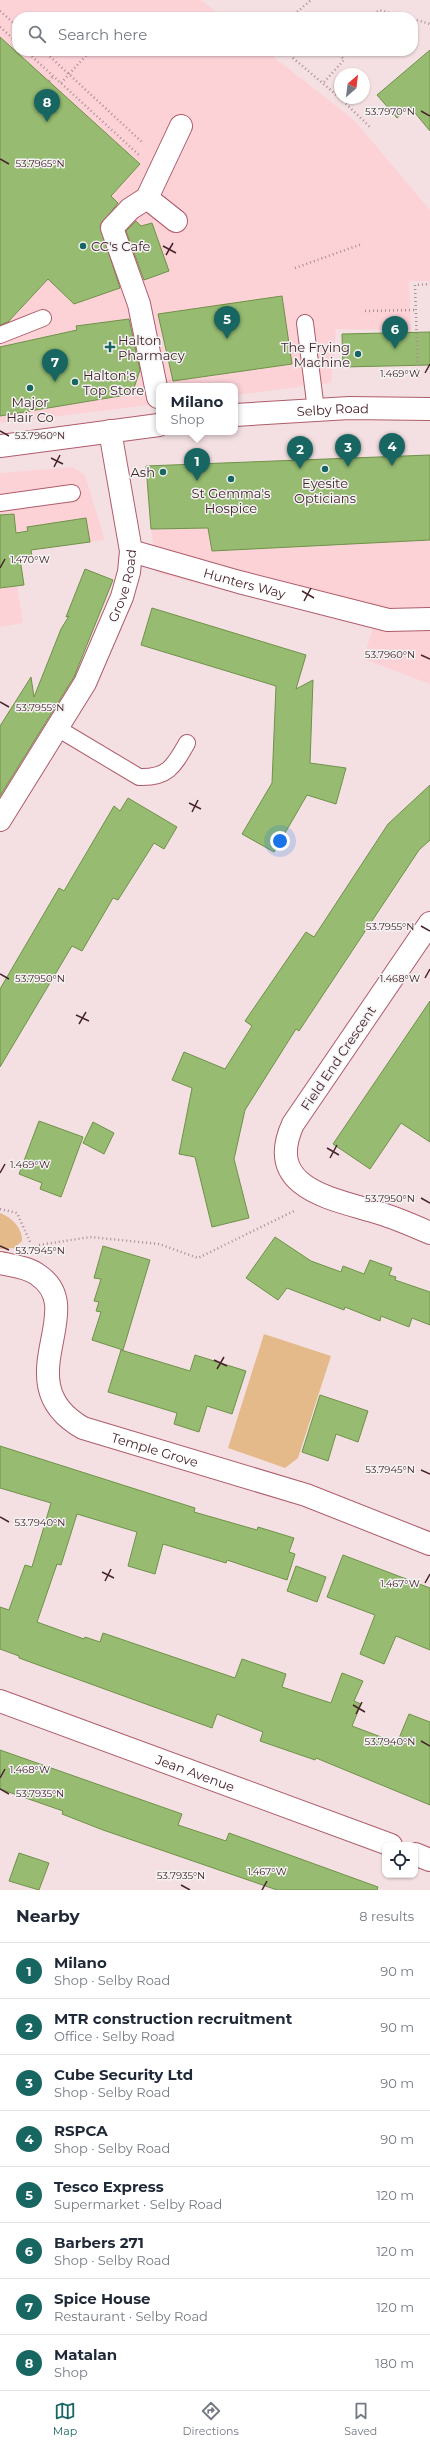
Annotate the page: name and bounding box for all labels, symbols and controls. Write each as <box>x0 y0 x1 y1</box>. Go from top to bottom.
search box <box>12 12 418 56</box>
icon: search <box>26 23 48 45</box>
text: Search here <box>58 25 147 44</box>
north arrow <box>334 68 370 104</box>
pin: 8 <box>34 89 60 122</box>
text: 53.7970°N <box>365 105 415 118</box>
text: 53.7965°N <box>15 157 65 170</box>
place label: CC's Cafe <box>91 238 150 254</box>
marker: CC's Cafe <box>78 241 88 251</box>
pin: 5 <box>214 306 240 339</box>
pin: 6 <box>382 316 408 349</box>
place label: Halton Pharmacy <box>118 332 186 363</box>
place label: The Frying Machine <box>281 339 350 370</box>
marker: Halton Pharmacy <box>105 342 115 352</box>
pin: 7 <box>42 349 68 382</box>
marker: The Frying Machine <box>353 349 363 359</box>
place label: Halton's Top Store <box>83 367 144 398</box>
text: 1.469°W <box>380 367 420 380</box>
marker: Halton's Top Store <box>70 377 80 387</box>
marker: Major Hair Co <box>25 383 35 393</box>
popup <box>156 383 238 435</box>
text: Milano <box>171 392 223 411</box>
place label: Major Hair Co <box>6 394 54 425</box>
street label: Selby Road <box>296 400 369 419</box>
text: Shop <box>171 411 204 427</box>
text: 53.7960°N <box>15 429 65 442</box>
pin: 4 <box>379 433 405 466</box>
pin: 3 <box>335 434 361 467</box>
pin: 2 <box>287 436 313 469</box>
pin: 1 <box>184 448 210 481</box>
place label: Ash <box>131 464 155 480</box>
marker: Eyesite Opticians <box>320 464 330 474</box>
marker: Ash <box>158 467 168 477</box>
marker: St Gemma's Hospice <box>226 474 236 484</box>
place label: Eyesite Opticians <box>294 475 356 506</box>
place label: St Gemma's Hospice <box>192 485 270 516</box>
street label: Grove Road <box>104 549 139 624</box>
text: 1.470°W <box>10 553 50 566</box>
street label: Hunters Way <box>202 564 288 602</box>
text: 53.7960°N <box>365 648 415 661</box>
text: 53.7955°N <box>16 701 64 714</box>
your location <box>270 831 290 851</box>
text: 53.7955°N <box>366 920 414 933</box>
text: 53.7950°N <box>15 972 65 985</box>
text: 1.468°W <box>380 972 420 985</box>
street label: Field End Crescent <box>297 1003 379 1113</box>
text: 1.469°W <box>10 1158 50 1171</box>
text: 53.7950°N <box>365 1192 415 1205</box>
text: 53.7945°N <box>15 1244 65 1257</box>
street label: Temple Grove <box>110 1429 200 1470</box>
text: 53.7945°N <box>365 1463 415 1476</box>
text: 53.7940°N <box>15 1516 65 1529</box>
text: 1.467°W <box>380 1577 420 1590</box>
text: 53.7940°N <box>365 1735 415 1748</box>
street label: Jean Avenue <box>152 1751 237 1795</box>
text: 1.468°W <box>10 1763 50 1776</box>
text: 53.7935°N <box>16 1787 64 1800</box>
map controls <box>382 1842 418 1878</box>
button: locate <box>382 1842 418 1878</box>
text: 1.467°W <box>247 1865 287 1878</box>
text: 53.7935°N <box>157 1869 205 1882</box>
text: Nearby <box>16 1906 80 1926</box>
text: 8 results <box>359 1908 414 1924</box>
text: Milano <box>54 1953 107 1972</box>
text: 1 <box>26 1963 32 1979</box>
text: 90 m <box>380 1963 414 1979</box>
text: Shop · Selby Road <box>54 1972 170 1988</box>
text: MTR construction recruitment <box>54 2009 292 2028</box>
text: 2 <box>25 2019 33 2035</box>
text: 90 m <box>380 2019 414 2035</box>
text: Office · Selby Road <box>54 2028 175 2044</box>
text: Cube Security Ltd <box>54 2065 193 2084</box>
text: 3 <box>25 2075 33 2091</box>
text: 90 m <box>380 2075 414 2091</box>
text: Shop · Selby Road <box>54 2084 170 2100</box>
text: RSPCA <box>54 2121 108 2140</box>
text: 4 <box>25 2131 33 2147</box>
text: 90 m <box>380 2131 414 2147</box>
text: Shop · Selby Road <box>54 2140 170 2156</box>
text: Tesco Express <box>54 2177 164 2196</box>
text: 5 <box>25 2187 33 2203</box>
text: 120 m <box>376 2187 414 2203</box>
text: Supermarket · Selby Road <box>54 2196 222 2212</box>
text: Barbers 271 <box>54 2233 144 2252</box>
text: 6 <box>25 2243 33 2259</box>
text: 120 m <box>376 2243 414 2259</box>
text: Shop · Selby Road <box>54 2252 170 2268</box>
text: Spice House <box>54 2289 151 2308</box>
text: 7 <box>25 2299 33 2315</box>
text: 120 m <box>376 2299 414 2315</box>
text: Restaurant · Selby Road <box>54 2308 208 2324</box>
text: Matalan <box>54 2345 117 2364</box>
text: 8 <box>25 2355 33 2371</box>
text: 180 m <box>375 2355 414 2371</box>
text: Shop <box>54 2364 88 2380</box>
tab: Map <box>53 2400 77 2438</box>
tab: Directions <box>183 2400 239 2438</box>
tab: Saved <box>344 2400 377 2438</box>

